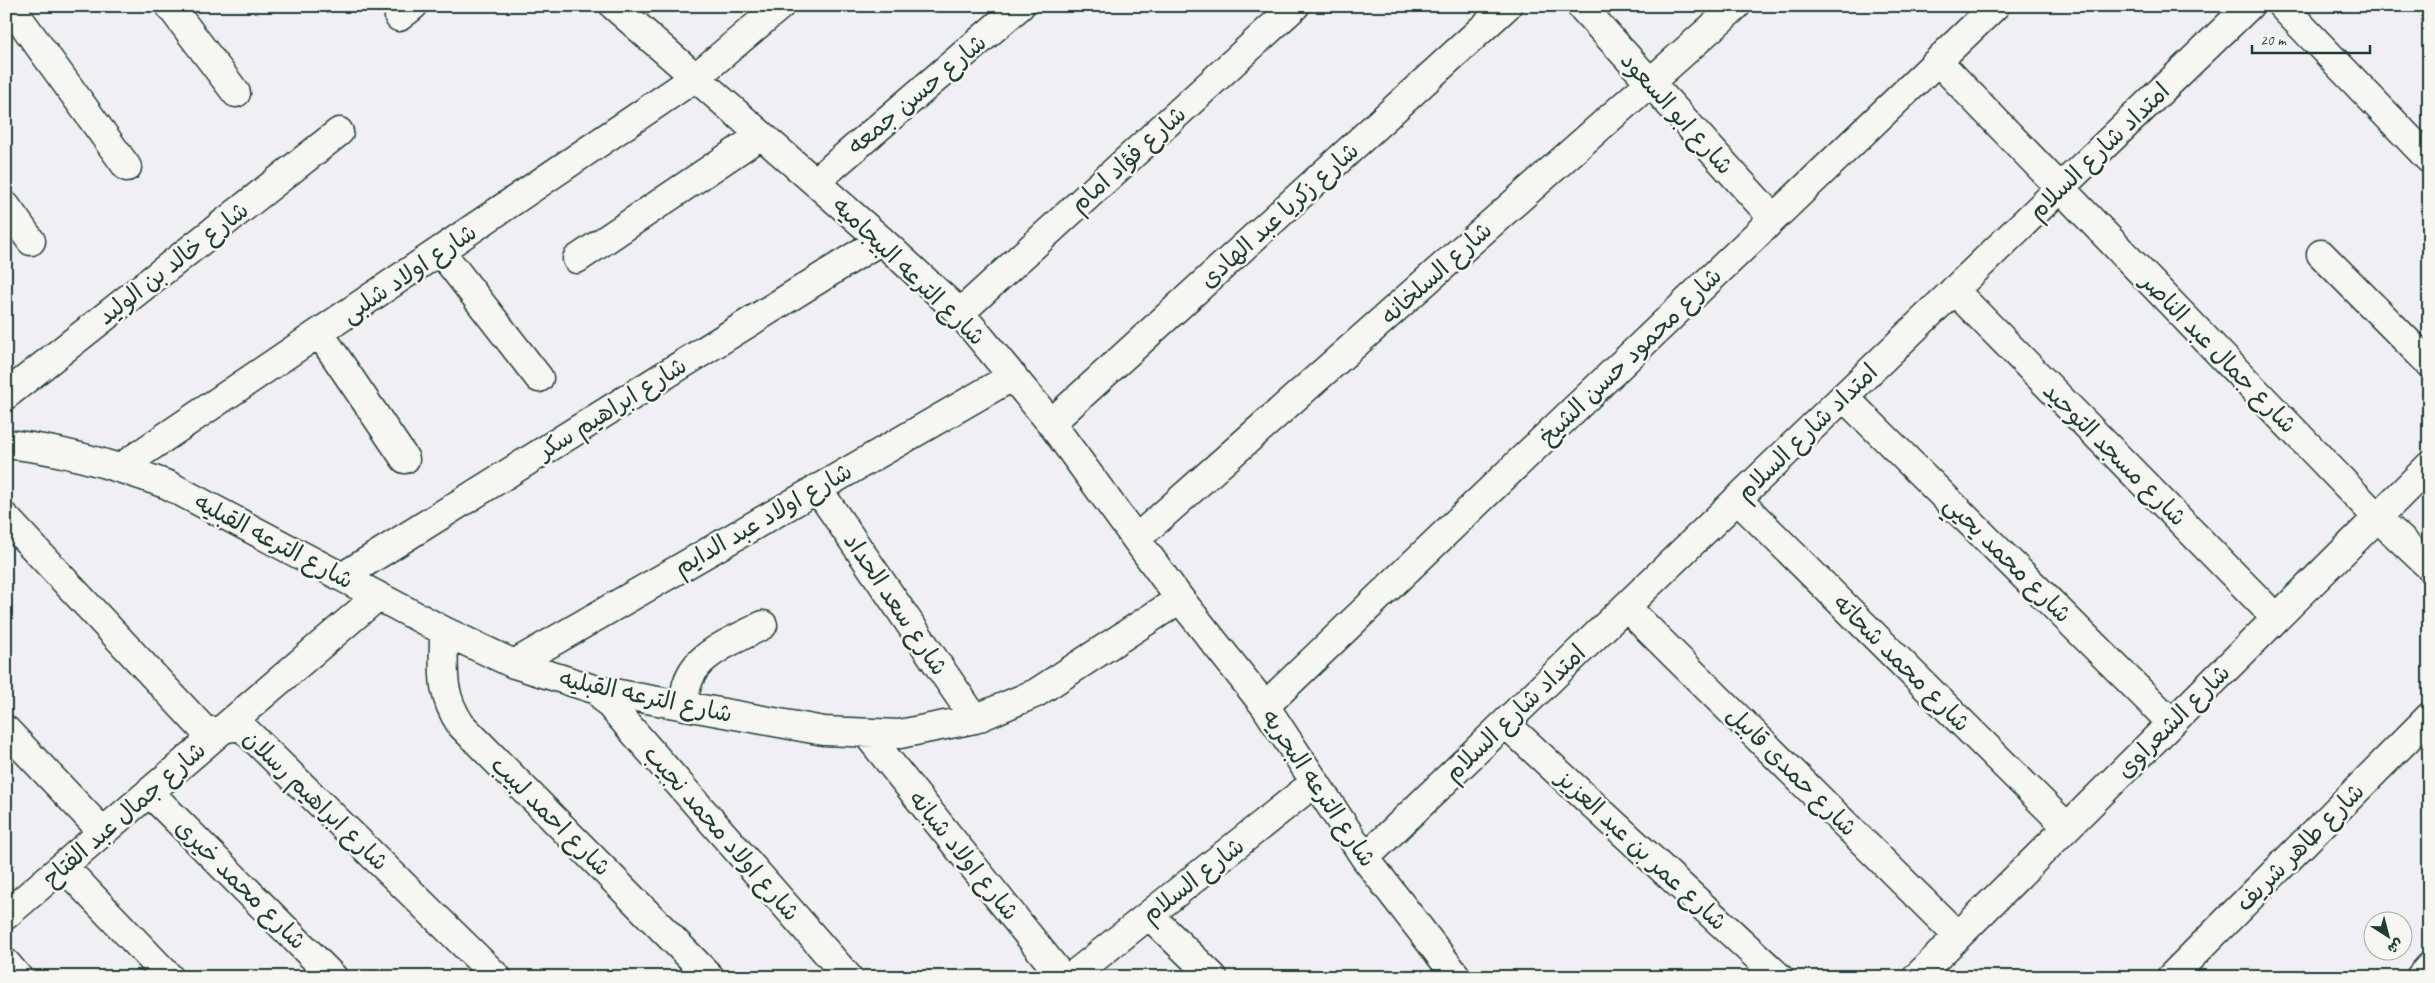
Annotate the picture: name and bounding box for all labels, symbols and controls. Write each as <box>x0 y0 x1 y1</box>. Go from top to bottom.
scale bar <box>2252 22 2370 54</box>
street label: شارع حسن جمعه <box>841 27 994 162</box>
text: 20 m <box>2260 31 2287 50</box>
street label: شارع ابو السعود <box>1612 45 1740 182</box>
street label: امتداد شارع السلام <box>2022 76 2178 228</box>
street label: شارع فؤاد امام <box>1064 99 1194 221</box>
street label: شارع زكريا عبد الهادى <box>1193 135 1366 296</box>
street label: شارع الترعه البيجاميه <box>825 190 992 353</box>
street label: شارع خالد بن الوليد <box>91 195 256 333</box>
street label: شارع السلخانه <box>1374 215 1500 333</box>
street label: شارع اولاد شلبى <box>336 217 483 331</box>
street label: شارع محمود حسن الشيخ <box>1532 261 1729 453</box>
street label: شارع جمال عبد الناصر <box>2132 265 2303 441</box>
street label: شارع ابراهيم سكر <box>530 350 694 469</box>
street label: امتداد شارع السلام <box>1730 357 1886 509</box>
street label: شارع مسجد التوحيد <box>2035 376 2193 534</box>
street label: شارع اولاد عبد الدايم <box>669 456 859 585</box>
street label: شارع الترعه القبليه <box>188 486 359 597</box>
street label: شارع محمد يحيي <box>1934 489 2078 633</box>
street label: شارع سعد الحداد <box>836 527 955 682</box>
street label: شارع محمد شحاته <box>1826 588 1977 739</box>
street label: امتداد شارع السلام <box>1438 638 1594 790</box>
street label: شارع الشعراوى <box>2110 658 2238 786</box>
street label: شارع الترعه القبليه <box>556 663 735 731</box>
street label: شارع حمدى قابيل <box>1719 699 1864 844</box>
street label: شارع الترعه البحريه <box>1253 703 1383 874</box>
street label: شارع ابراهيم رسلان <box>235 723 395 879</box>
street label: شارع جمال عبد الفتاح <box>36 735 213 895</box>
street label: شارع اولاد محمد نجيب <box>636 739 806 928</box>
street label: شارع احمد لبيب <box>483 750 617 884</box>
street label: شارع عمر بن عبد العزيز <box>1548 762 1733 938</box>
street label: شارع طاهر شريف <box>2229 776 2372 919</box>
street label: شارع اولاد شبانه <box>901 784 1026 928</box>
street label: شارع محمد خيرى <box>168 812 313 957</box>
street label: شارع السلام <box>1136 831 1252 932</box>
north arrow <box>2362 910 2412 960</box>
text: ش <box>2384 935 2407 958</box>

